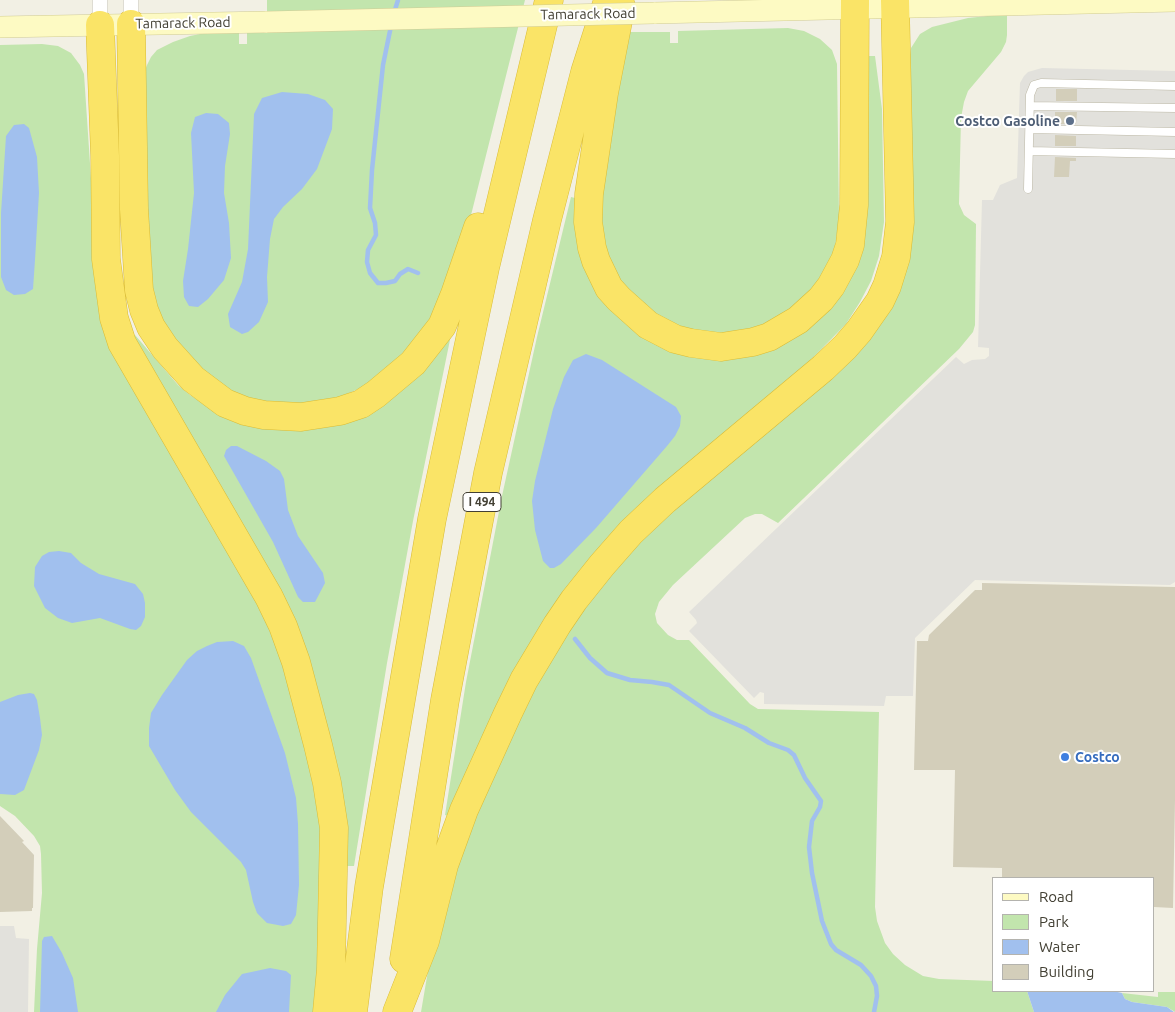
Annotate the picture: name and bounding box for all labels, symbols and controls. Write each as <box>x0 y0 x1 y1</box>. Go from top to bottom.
street label: Tamarack Road <box>540 5 636 23</box>
street label: Tamarack Road <box>135 14 231 32</box>
place label: Costco Gasoline <box>955 113 1060 129</box>
marker: Costco Gasoline <box>1064 115 1076 127</box>
road number: I 494 <box>463 492 501 512</box>
place label: Costco <box>1075 749 1120 765</box>
marker: Costco <box>1059 751 1071 763</box>
legend <box>992 877 1155 992</box>
text: Road <box>1039 888 1074 905</box>
text: Park <box>1039 913 1069 930</box>
text: Water <box>1039 938 1080 955</box>
text: Building <box>1039 963 1094 980</box>

